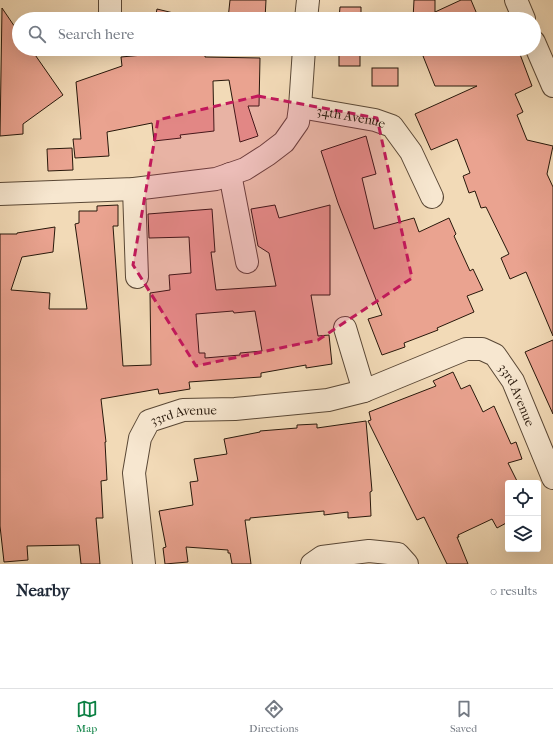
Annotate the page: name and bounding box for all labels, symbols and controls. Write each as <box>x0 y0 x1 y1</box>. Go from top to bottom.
search box <box>12 12 541 56</box>
icon: search <box>26 23 48 45</box>
text: Search here <box>58 25 134 43</box>
street label: 34th Avenue <box>315 103 388 131</box>
street label: 33rd Avenue <box>495 361 538 429</box>
street label: 33rd Avenue <box>148 402 218 428</box>
map controls <box>505 480 541 552</box>
button: locate <box>505 480 541 516</box>
button: layers <box>505 516 541 552</box>
text: Nearby <box>16 580 70 600</box>
text: 0 results <box>490 583 537 598</box>
tab: Map <box>76 698 98 735</box>
tab: Directions <box>249 698 299 735</box>
tab: Saved <box>450 698 477 735</box>

